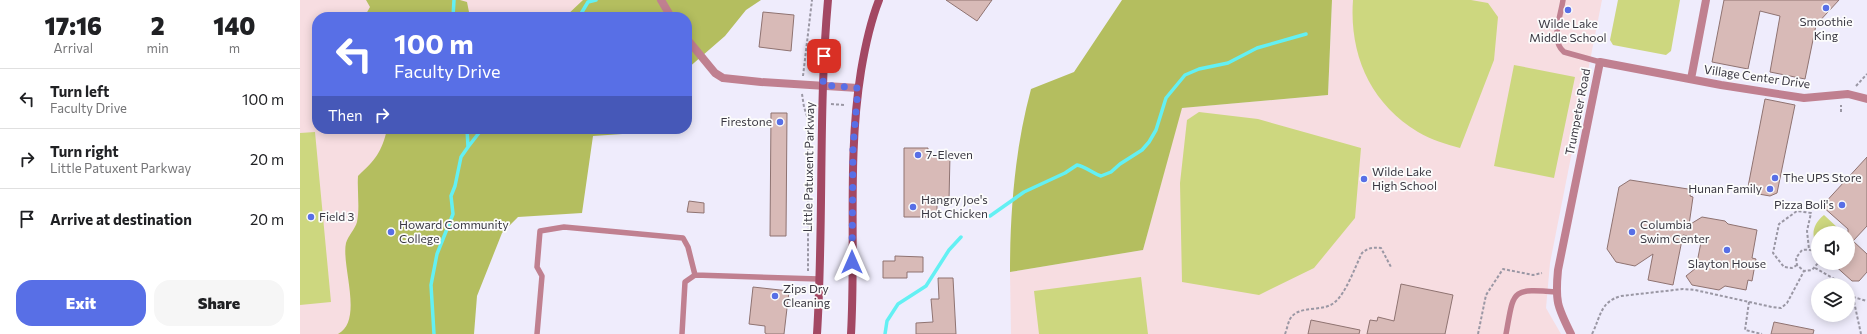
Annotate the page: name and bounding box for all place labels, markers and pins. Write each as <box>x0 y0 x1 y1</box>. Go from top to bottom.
marker: Smoothie King <box>1821 3 1831 13</box>
marker: Wilde Lake Middle School <box>1563 5 1573 15</box>
place label: Smoothie King <box>1800 14 1852 42</box>
place label: Wilde Lake Middle School <box>1529 16 1607 44</box>
pin <box>807 39 841 73</box>
place label: Firestone <box>720 114 772 128</box>
marker: Firestone <box>775 117 785 127</box>
place label: 7-Eleven <box>926 147 973 161</box>
marker: 7-Eleven <box>913 150 923 160</box>
place label: Wilde Lake High School <box>1372 164 1437 192</box>
place label: The UPS Store <box>1783 170 1862 184</box>
marker: The UPS Store <box>1770 173 1780 183</box>
marker: Wilde Lake High School <box>1359 174 1369 184</box>
place label: Hunan Family <box>1688 181 1762 195</box>
marker: Hunan Family <box>1765 184 1775 194</box>
place label: Hangry Joe's Hot Chicken <box>921 192 988 220</box>
place label: Pizza Boli's <box>1774 197 1834 211</box>
marker: Pizza Boli's <box>1837 200 1847 210</box>
marker: Hangry Joe's Hot Chicken <box>908 202 918 212</box>
place label: Field 3 <box>319 209 355 223</box>
marker: Field 3 <box>306 212 316 222</box>
place label: Howard Community College <box>399 217 509 245</box>
place label: Columbia Swim Center <box>1640 217 1710 245</box>
marker: Howard Community College <box>386 227 396 237</box>
marker: Columbia Swim Center <box>1627 227 1637 237</box>
marker: Slayton House <box>1722 245 1732 255</box>
place label: Slayton House <box>1688 256 1766 270</box>
place label: Zips Dry Cleaning <box>783 281 831 309</box>
marker: Zips Dry Cleaning <box>770 291 780 301</box>

